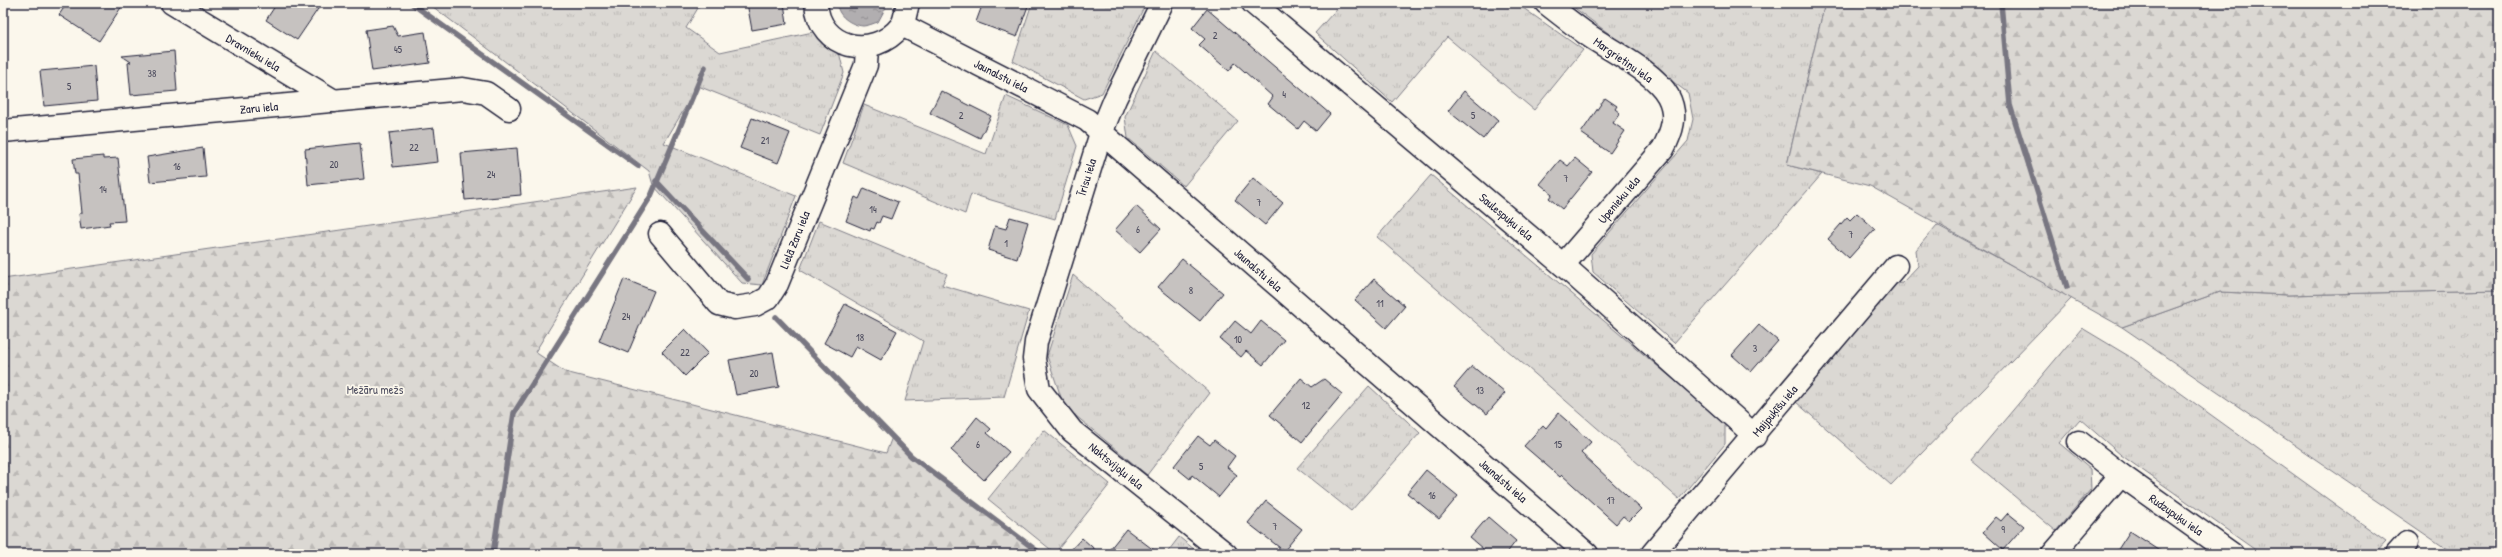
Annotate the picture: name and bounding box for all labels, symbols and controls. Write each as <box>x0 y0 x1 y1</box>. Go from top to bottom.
house number: 2 <box>1213 29 1218 42</box>
street label: Dravnieku iela <box>223 30 284 76</box>
street label: Margrietiņu iela <box>1590 33 1657 87</box>
house number: 45 <box>394 43 403 56</box>
street label: Jaunalstu iela <box>971 55 1032 97</box>
house number: 38 <box>148 67 156 80</box>
house number: 5 <box>67 80 72 93</box>
house number: 4 <box>1282 88 1286 101</box>
street label: Zaru iela <box>239 97 279 118</box>
house number: 2 <box>959 109 964 122</box>
house number: 5 <box>1471 109 1476 122</box>
house number: 21 <box>761 134 770 147</box>
house number: 22 <box>409 141 419 154</box>
street label: Īrisu iela <box>1073 156 1100 198</box>
house number: 20 <box>329 158 339 171</box>
house number: 16 <box>173 160 181 173</box>
house number: 24 <box>487 168 495 181</box>
house number: 7 <box>1564 172 1569 185</box>
street label: Upenieku iela <box>1594 172 1644 227</box>
house number: 14 <box>99 183 107 196</box>
street label: Saulespuķu iela <box>1476 189 1537 244</box>
house number: 7 <box>1257 196 1262 209</box>
house number: 14 <box>869 203 877 216</box>
street label: Lielā Zaru iela <box>775 208 814 271</box>
house number: 6 <box>1136 223 1140 236</box>
house number: 7 <box>1849 228 1854 241</box>
house number: 1 <box>1004 237 1008 250</box>
street label: Jaunalstu iela <box>1231 244 1286 296</box>
house number: 8 <box>1189 284 1193 297</box>
house number: 11 <box>1376 297 1384 310</box>
house number: 24 <box>622 310 630 323</box>
house number: 18 <box>856 331 864 344</box>
house number: 10 <box>1234 333 1243 346</box>
house number: 3 <box>1753 342 1758 355</box>
house number: 22 <box>680 346 690 359</box>
house number: 20 <box>749 367 759 380</box>
park label: Mežāru mežs <box>347 381 404 398</box>
street label: Maijpuķīšu iela <box>1748 381 1801 440</box>
house number: 13 <box>1476 384 1485 397</box>
house number: 12 <box>1302 399 1310 412</box>
house number: 6 <box>976 438 980 451</box>
street label: Naktsvijoļu iela <box>1085 438 1148 493</box>
house number: 15 <box>1554 438 1563 451</box>
street label: Jaunalstu iela <box>1476 455 1531 507</box>
house number: 5 <box>1199 460 1204 473</box>
house number: 16 <box>1428 489 1436 502</box>
street label: Rudzupuķu iela <box>2146 490 2207 540</box>
house number: 17 <box>1607 494 1615 507</box>
house number: 7 <box>1273 520 1278 533</box>
house number: 9 <box>2001 523 2005 536</box>

